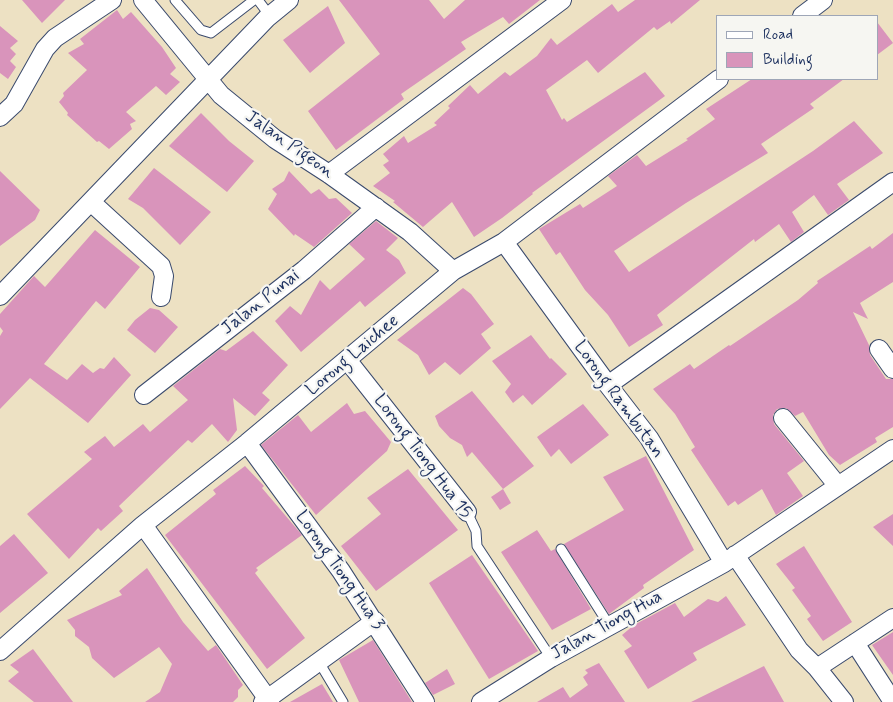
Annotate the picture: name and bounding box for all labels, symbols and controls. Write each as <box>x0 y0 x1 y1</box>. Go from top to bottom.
legend <box>716 15 878 80</box>
text: Road <box>763 25 793 45</box>
text: Building <box>763 50 813 70</box>
street label: Jalan Pigeon <box>240 106 338 184</box>
street label: Jalan Punai <box>217 266 305 340</box>
street label: Lorong Laichee <box>302 311 404 401</box>
street label: Lorong Rambutan <box>568 337 668 463</box>
street label: Lorong Tiong Hua 15 <box>368 391 476 523</box>
street label: Lorong Tiong Hua 3 <box>290 507 388 635</box>
street label: Jalan Tiong Hua <box>548 587 666 665</box>

